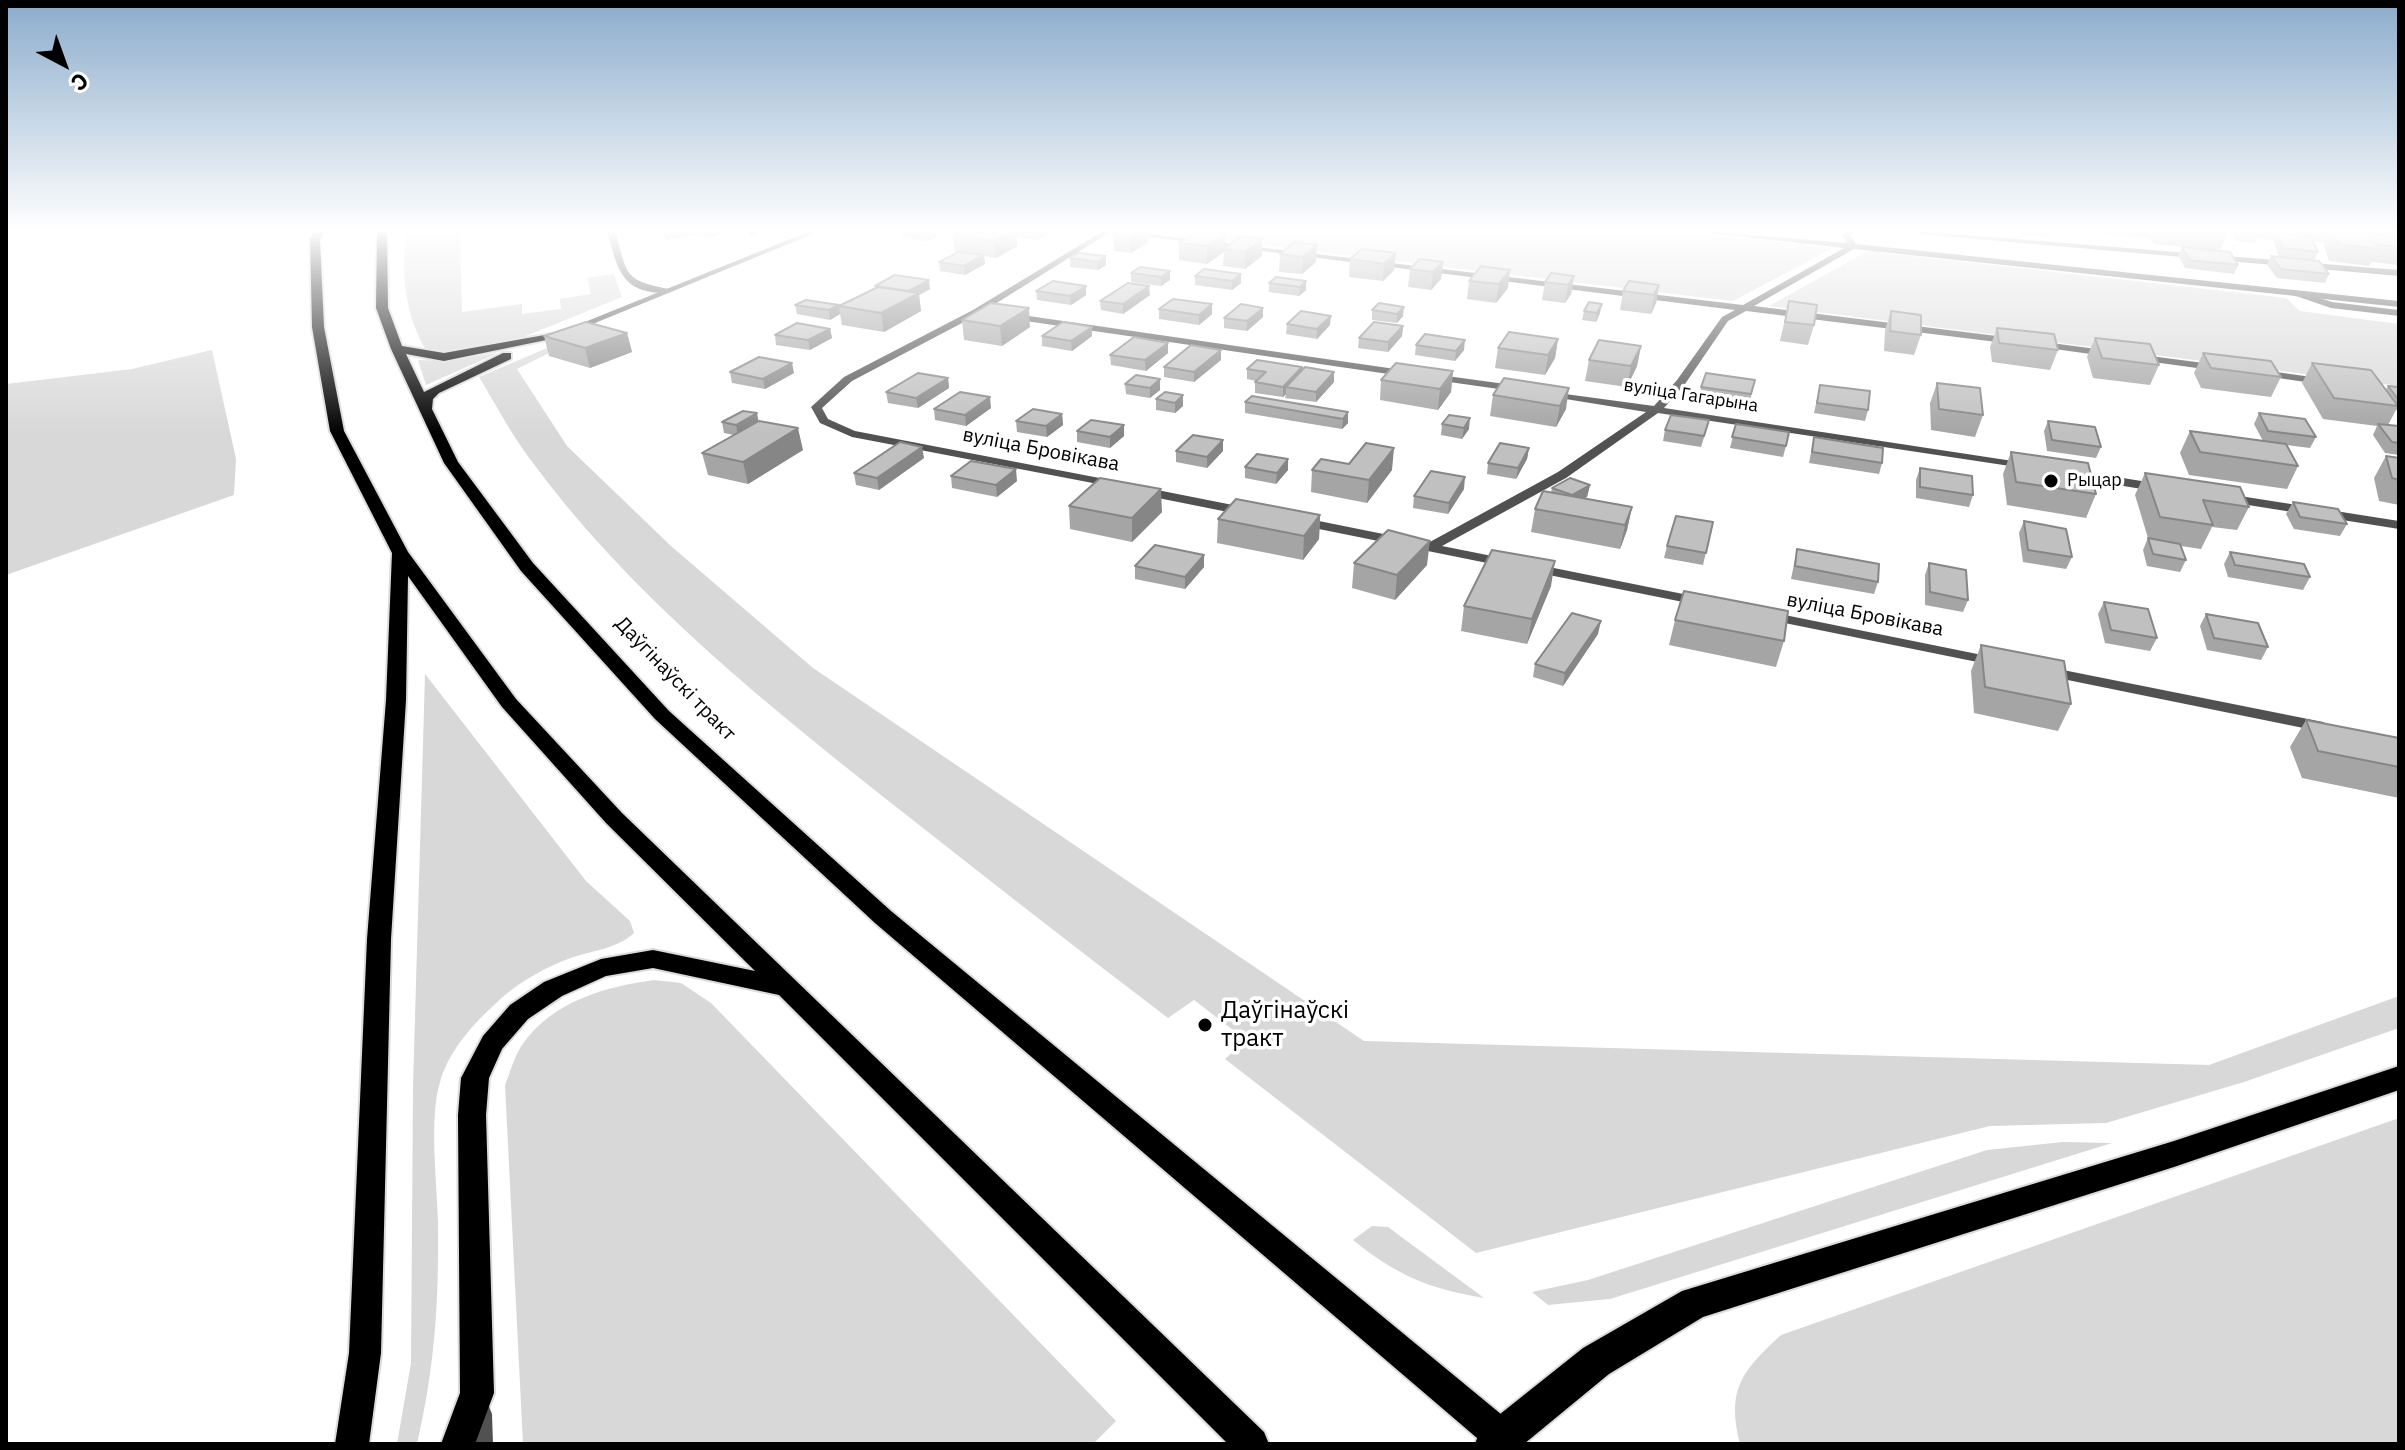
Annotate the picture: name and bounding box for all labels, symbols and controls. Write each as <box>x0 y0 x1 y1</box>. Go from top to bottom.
north arrow <box>24 24 104 104</box>
text: С <box>65 67 95 98</box>
street label: вуліца Гагарына <box>1622 375 1760 417</box>
street label: вуліца Бровікава <box>961 423 1121 477</box>
place label: Рыцар <box>2067 470 2122 492</box>
marker: Рыцар <box>2042 472 2060 490</box>
street label: вуліца Бровікава <box>1785 588 1945 642</box>
street label: Даўгінаўскі тракт <box>610 612 740 746</box>
place label: Даўгінаўскі тракт <box>1221 997 1349 1053</box>
marker: Даўгінаўскі тракт <box>1196 1016 1214 1034</box>

